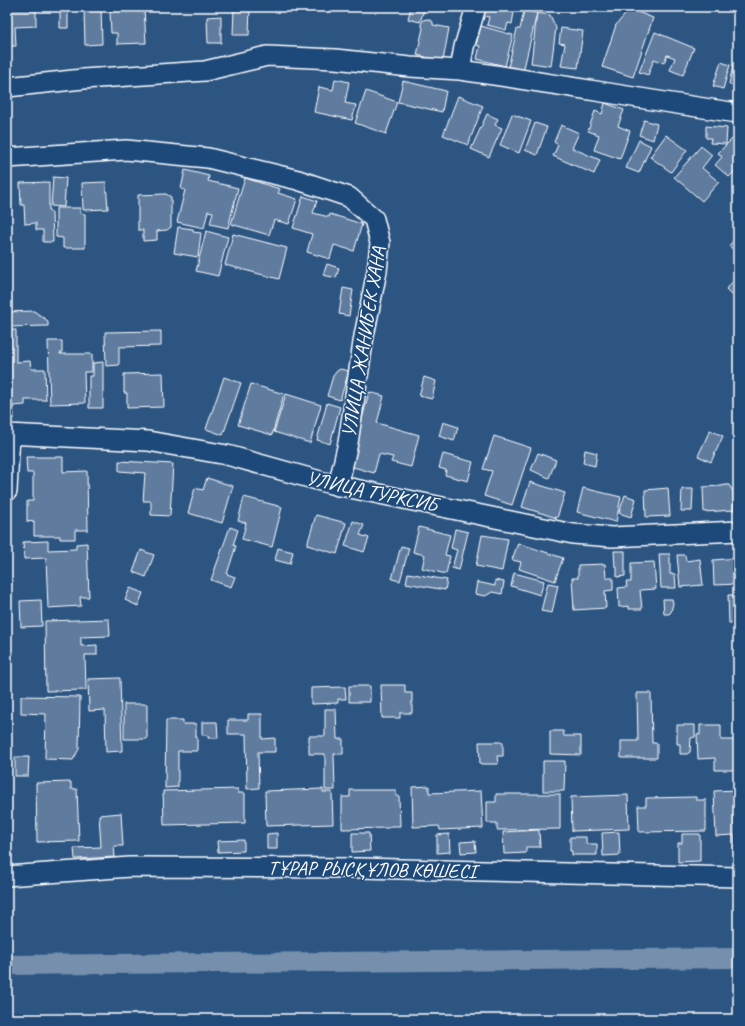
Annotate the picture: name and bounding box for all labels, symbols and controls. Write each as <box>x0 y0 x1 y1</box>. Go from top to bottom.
street label: УЛИЦА ЖАНИБЕК ХАНА <box>336 244 391 439</box>
street label: УЛИЦА ТУРКСИБ <box>304 465 442 518</box>
street label: ТҰРАР РЫСҚҰЛОВ КӨШЕСІ <box>268 855 481 884</box>

